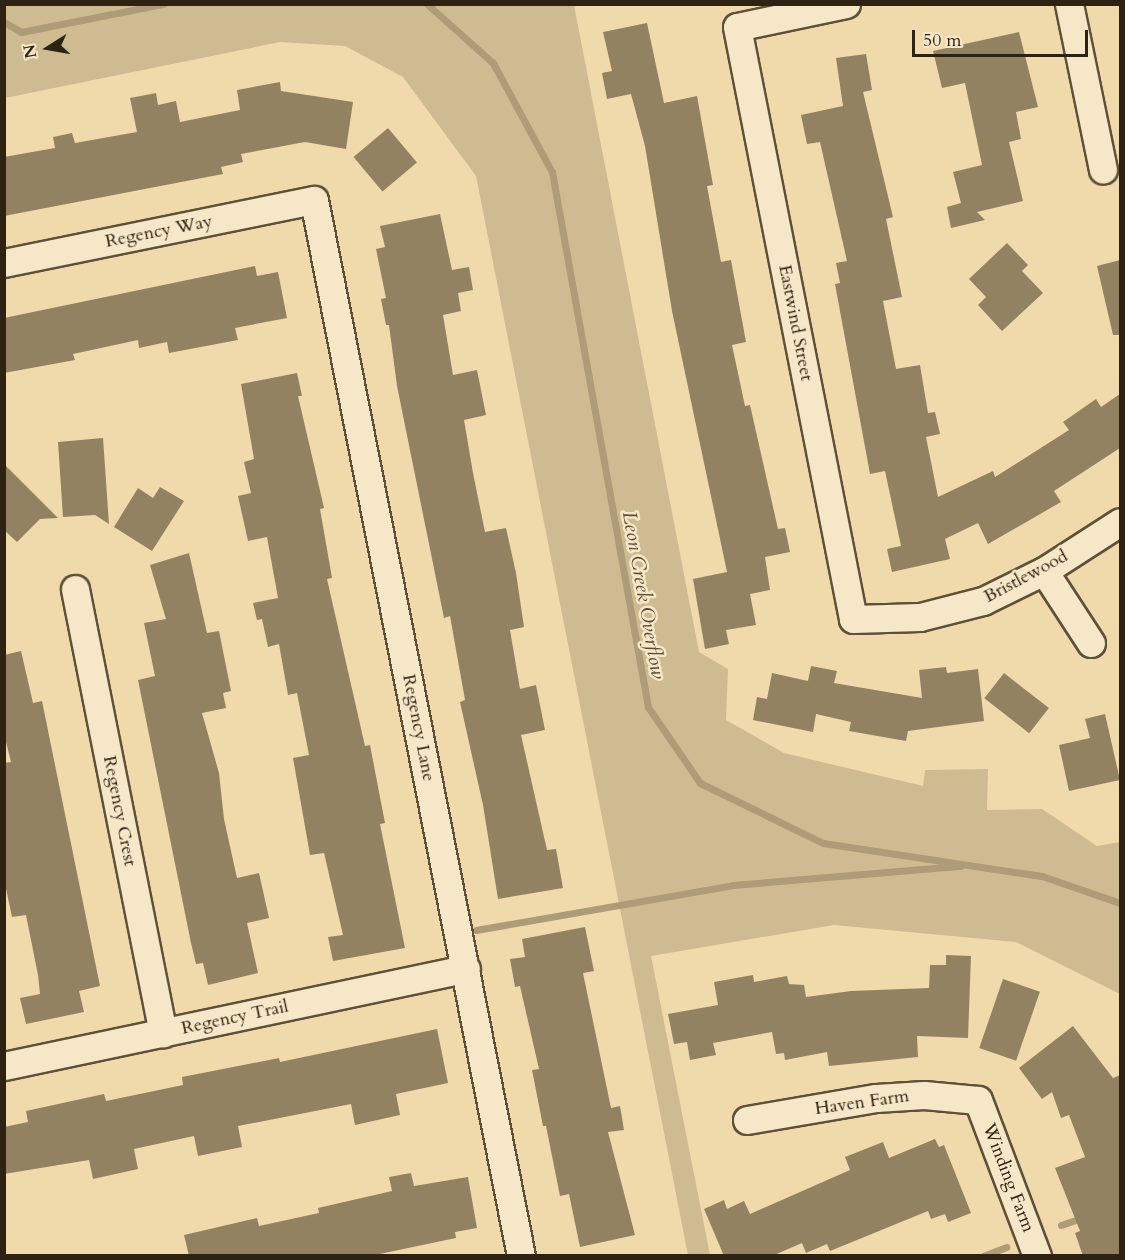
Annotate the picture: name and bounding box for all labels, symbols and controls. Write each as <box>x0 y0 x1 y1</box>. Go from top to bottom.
north arrow <box>18 18 78 78</box>
scale bar <box>915 18 1090 56</box>
text: 50 m <box>923 28 962 53</box>
text: N <box>18 43 42 60</box>
street label: Regency Way <box>104 211 214 253</box>
street label: Eastwind Street <box>773 263 817 383</box>
water label: Leon Creek Overflow <box>617 509 671 681</box>
street label: Bristlewood <box>980 546 1072 608</box>
street label: Regency Lane <box>397 673 439 783</box>
street label: Regency Crest <box>98 754 140 868</box>
street label: Regency Trail <box>180 996 290 1040</box>
street label: Haven Farm <box>813 1086 911 1120</box>
street label: Winding Farm <box>977 1121 1039 1235</box>

